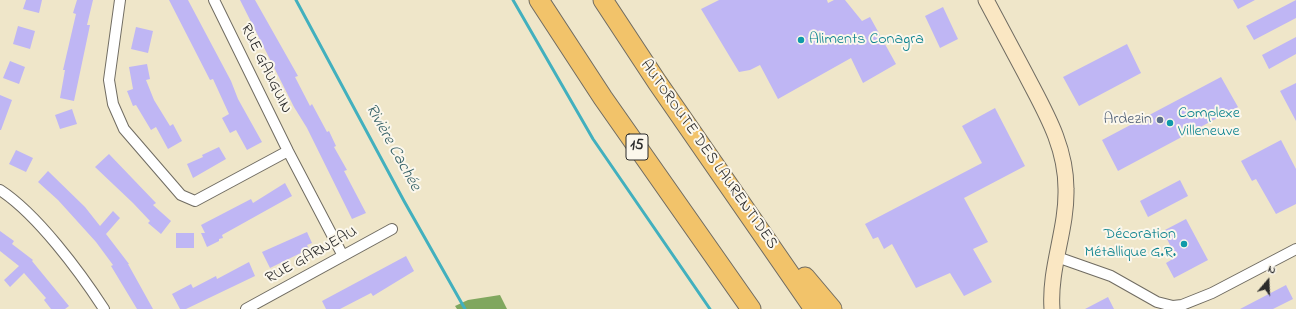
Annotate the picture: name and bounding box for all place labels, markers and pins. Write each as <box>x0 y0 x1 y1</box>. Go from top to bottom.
place label: Aliments Conagra <box>809 30 924 50</box>
marker: Aliments Conagra <box>796 35 806 45</box>
place label: Complexe Villeneuve <box>1178 104 1240 142</box>
place label: Ardezin <box>1104 110 1152 130</box>
marker: Ardezin <box>1155 115 1165 125</box>
marker: Complexe Villeneuve <box>1165 118 1175 128</box>
place label: Décoration Métallique G.R. <box>1085 225 1176 263</box>
marker: Décoration Métallique G.R. <box>1179 239 1189 249</box>

